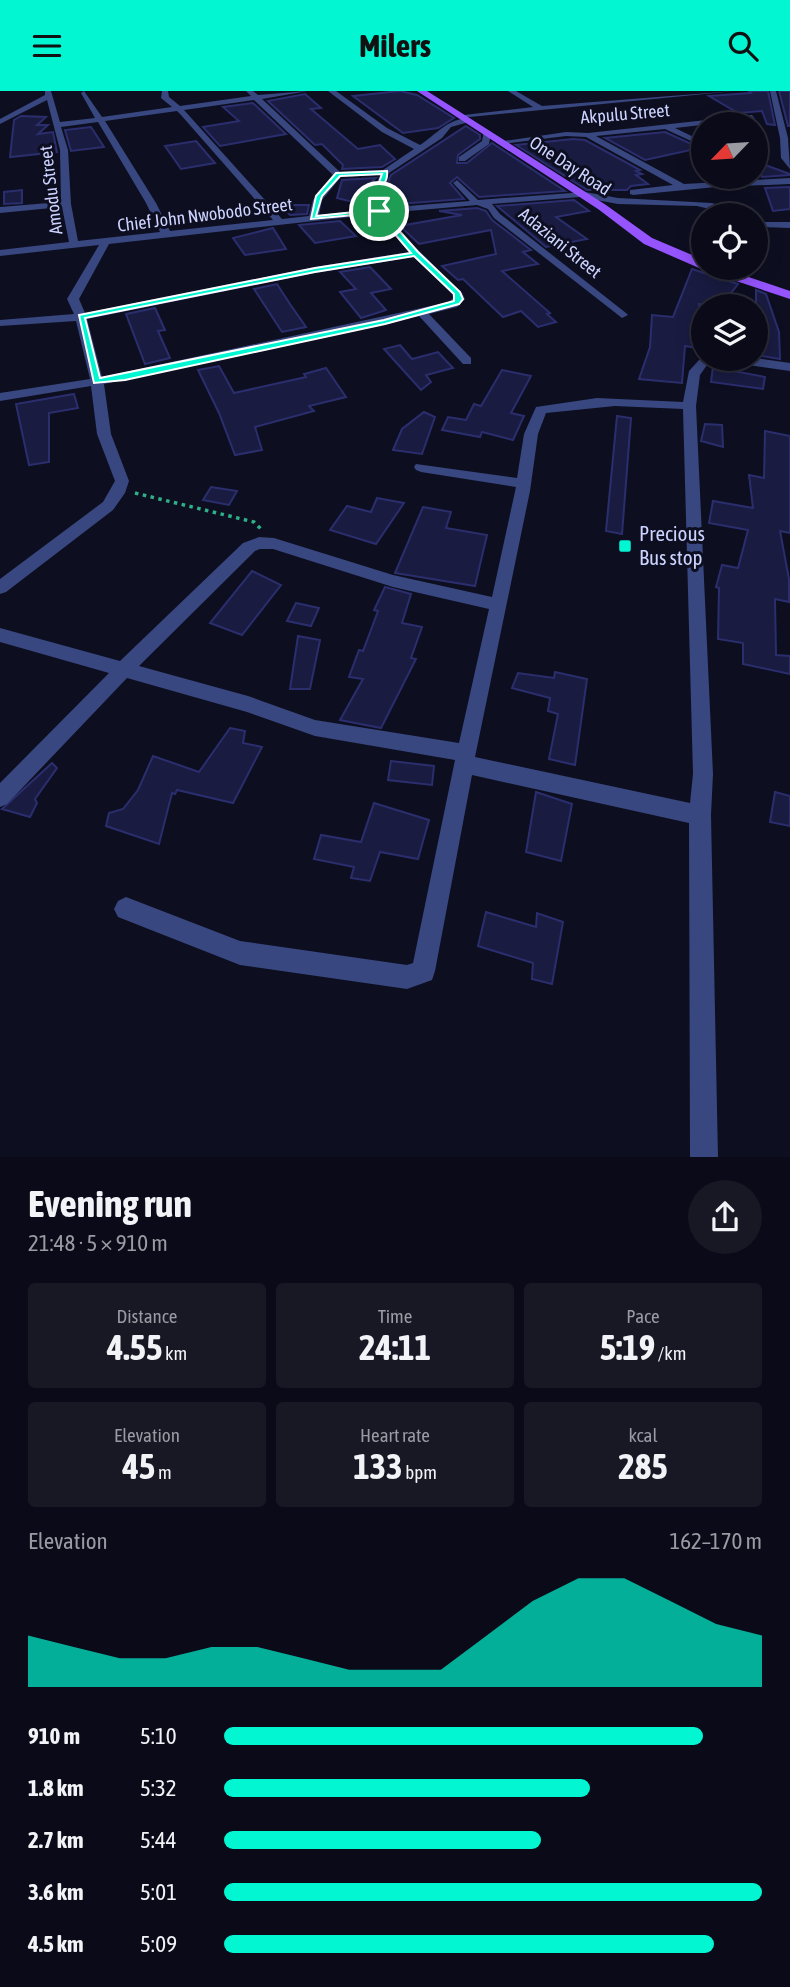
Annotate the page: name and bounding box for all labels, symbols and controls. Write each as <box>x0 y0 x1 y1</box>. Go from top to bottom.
icon: menu <box>28 27 66 65</box>
text: Milers <box>359 27 431 64</box>
icon: search <box>724 27 762 65</box>
street label: Akpulu Street <box>580 99 670 128</box>
north arrow <box>691 112 768 189</box>
map controls <box>691 112 768 371</box>
street label: One Day Road <box>526 132 615 200</box>
street label: Amodu Street <box>35 144 66 236</box>
pin <box>349 181 409 241</box>
icon: arrive <box>360 192 398 230</box>
street label: Chief John Nwobodo Street <box>116 193 294 236</box>
street label: Adaziani Street <box>515 203 606 282</box>
button: locate <box>691 203 768 280</box>
button: layers <box>691 294 768 371</box>
place label: Precious Bus stop <box>639 521 705 569</box>
marker: Precious Bus stop <box>617 538 633 554</box>
button: share <box>688 1180 762 1254</box>
text: Evening run <box>28 1182 192 1225</box>
text: 21:48 · 5 × 910 m <box>28 1230 168 1256</box>
text: Distance <box>117 1305 177 1327</box>
text: Time <box>378 1305 412 1327</box>
text: Pace <box>626 1305 660 1327</box>
text: 4.55 <box>107 1327 162 1367</box>
text: 24:11 <box>359 1327 431 1367</box>
text: 5:19 <box>600 1327 655 1367</box>
text: km <box>162 1342 187 1364</box>
text: /km <box>655 1342 686 1364</box>
text: Elevation <box>114 1424 180 1446</box>
text: Heart rate <box>360 1424 430 1446</box>
text: kcal <box>629 1424 657 1446</box>
text: 45 <box>122 1446 155 1486</box>
text: 133 <box>353 1446 403 1486</box>
text: 285 <box>618 1446 668 1486</box>
text: m <box>155 1461 172 1483</box>
text: bpm <box>403 1461 437 1483</box>
text: Elevation <box>28 1528 108 1554</box>
text: 162–170 m <box>669 1528 762 1554</box>
text: 910 m <box>28 1723 80 1749</box>
text: 5:10 <box>140 1723 177 1749</box>
text: 1.8 km <box>28 1775 84 1801</box>
text: 5:32 <box>140 1775 177 1801</box>
text: 2.7 km <box>28 1827 84 1853</box>
text: 5:44 <box>140 1827 177 1853</box>
text: 3.6 km <box>28 1879 84 1905</box>
text: 5:01 <box>140 1879 177 1905</box>
text: 4.5 km <box>28 1931 84 1957</box>
text: 5:09 <box>140 1931 177 1957</box>

